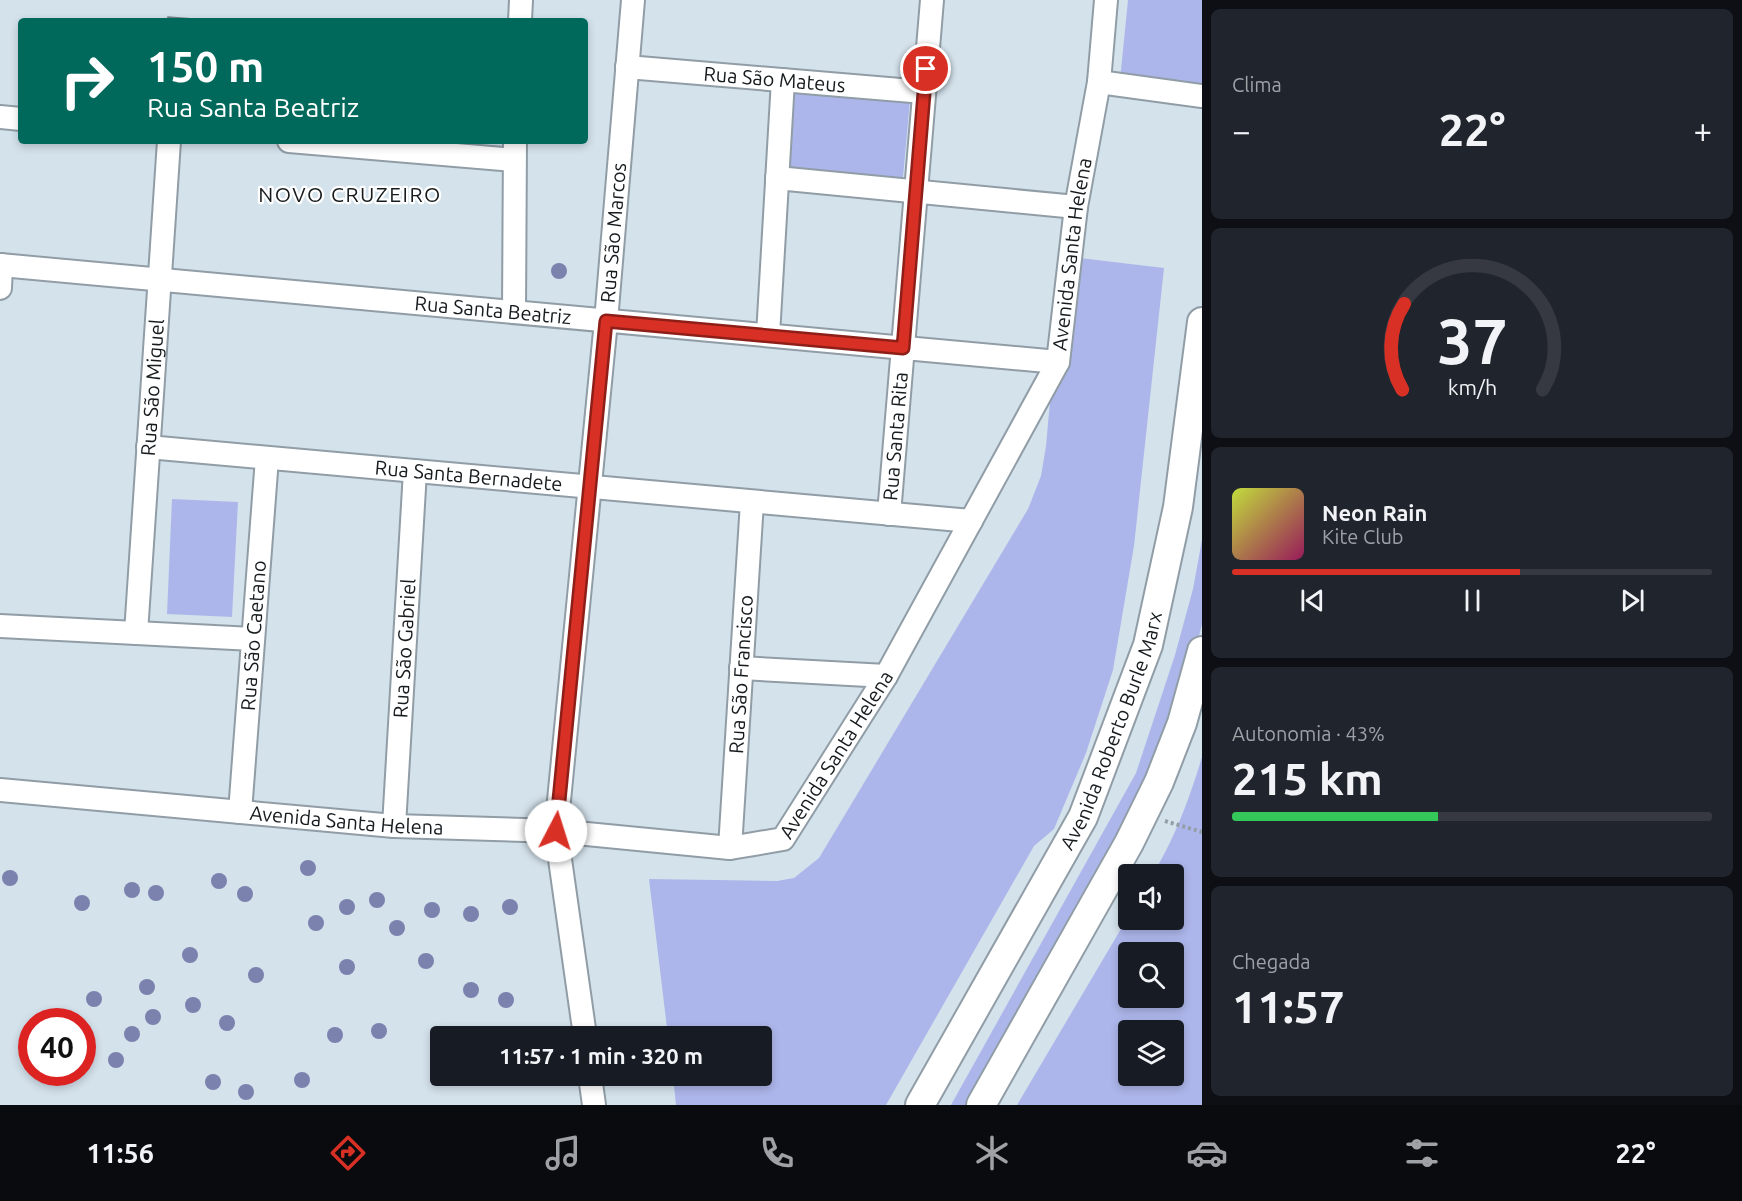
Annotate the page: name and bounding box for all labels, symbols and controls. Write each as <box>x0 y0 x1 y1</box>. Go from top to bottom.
icon: right <box>48 42 126 120</box>
text: 150 m <box>147 43 264 90</box>
pin <box>900 43 951 94</box>
icon: arrive <box>909 52 942 85</box>
street label: Rua São Mateus <box>703 61 846 96</box>
text: Clima <box>1232 73 1282 96</box>
text: Rua Santa Beatriz <box>147 92 359 122</box>
text: 22° <box>1439 104 1505 155</box>
text: − <box>1232 112 1251 149</box>
text: + <box>1693 112 1712 149</box>
street label: Avenida Santa Helena <box>1047 156 1096 352</box>
street label: Rua São Marcos <box>596 162 630 304</box>
district label: NOVO CRUZEIRO <box>258 182 442 206</box>
street label: Rua Santa Beatriz <box>414 291 572 328</box>
text: 37 <box>1437 306 1507 376</box>
street label: Rua São Miguel <box>136 318 168 457</box>
street label: Rua Santa Rita <box>878 371 912 502</box>
text: km/h <box>1447 376 1497 400</box>
street label: Rua Santa Bernadete <box>374 455 564 495</box>
text: Neon Rain <box>1322 500 1427 525</box>
text: Kite Club <box>1322 525 1404 548</box>
street label: Rua São Caetano <box>236 559 270 711</box>
street label: Rua São Gabriel <box>388 578 420 719</box>
icon: previous <box>1296 584 1329 617</box>
icon: pause <box>1456 584 1489 617</box>
icon: next <box>1616 584 1649 617</box>
street label: Rua São Francisco <box>724 594 757 754</box>
street label: Avenida Roberto Burle Marx <box>1055 609 1166 853</box>
street label: Avenida Santa Helena <box>774 666 897 843</box>
text: Autonomia · 43% <box>1232 722 1385 745</box>
text: 215 km <box>1232 753 1383 804</box>
position arrow <box>524 799 588 863</box>
street label: Avenida Santa Helena <box>249 801 444 839</box>
map controls <box>1118 864 1184 1086</box>
button: sound <box>1118 864 1184 930</box>
button: search <box>1118 942 1184 1008</box>
text: Chegada <box>1232 950 1310 973</box>
text: 11:57 <box>1232 981 1345 1032</box>
speed limit sign: 40 <box>18 1008 96 1086</box>
button: layers <box>1118 1020 1184 1086</box>
text: 11:57 · 1 min · 320 m <box>499 1043 703 1068</box>
icon: directions <box>327 1132 369 1174</box>
icon: music <box>542 1132 584 1174</box>
icon: phone <box>756 1132 798 1174</box>
icon: climate <box>971 1132 1013 1174</box>
icon: car <box>1186 1132 1228 1174</box>
icon: filters <box>1401 1132 1443 1174</box>
text: 11:56 <box>86 1138 154 1168</box>
text: 22° <box>1616 1138 1656 1168</box>

